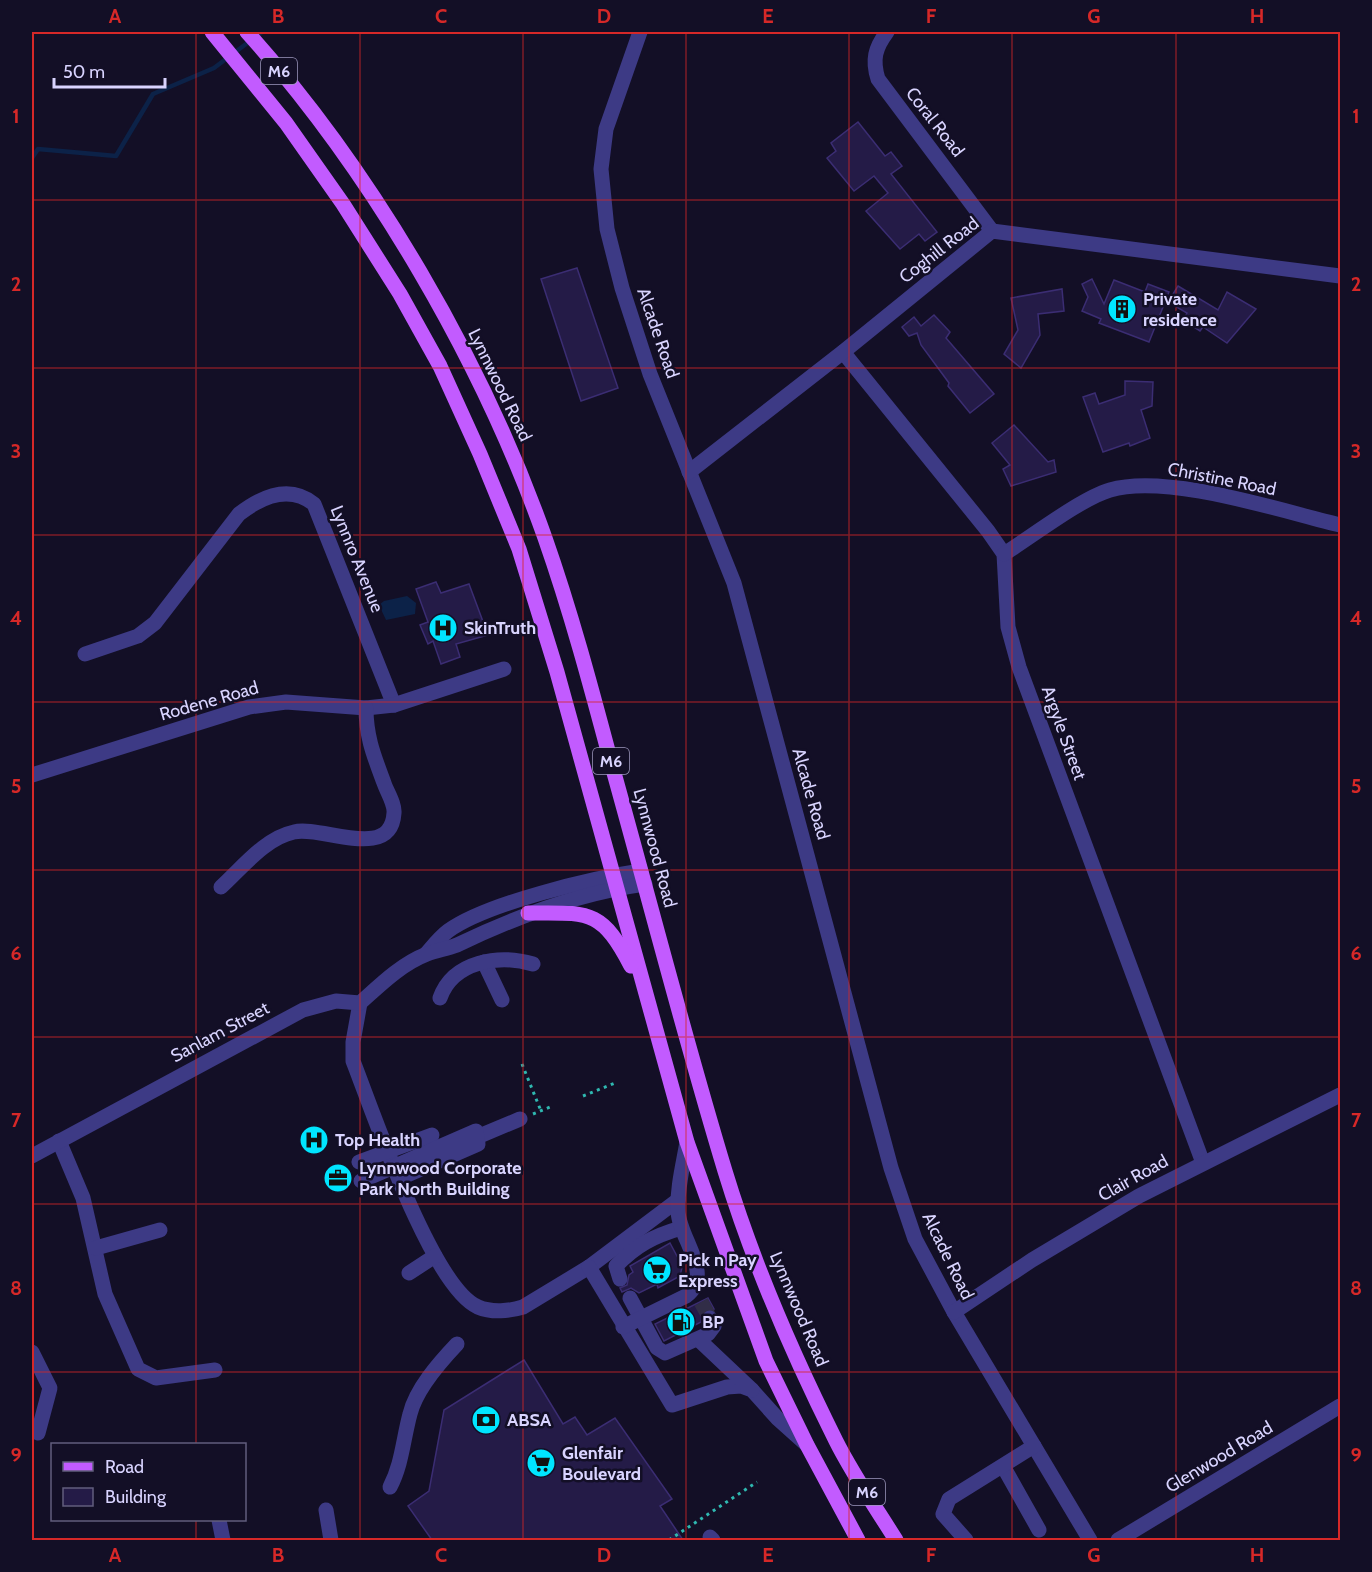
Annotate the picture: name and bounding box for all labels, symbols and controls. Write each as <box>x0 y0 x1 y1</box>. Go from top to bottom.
text: A <box>109 4 122 28</box>
text: B <box>272 4 284 28</box>
text: C <box>435 4 447 28</box>
text: D <box>597 4 611 28</box>
text: E <box>762 4 774 28</box>
text: F <box>926 4 937 28</box>
text: G <box>1087 4 1101 28</box>
text: H <box>1250 4 1264 28</box>
scale bar <box>54 51 165 89</box>
road number: M6 <box>261 58 297 84</box>
text: 50 m <box>63 61 105 83</box>
street label: Coral Road <box>901 83 969 161</box>
text: 1 <box>12 104 20 128</box>
text: 1 <box>1352 104 1360 128</box>
street label: Coghill Road <box>895 212 983 288</box>
text: 2 <box>11 272 21 296</box>
text: 2 <box>1351 272 1361 296</box>
street label: Alcade Road <box>632 285 684 381</box>
place label: Private residence <box>1143 288 1217 331</box>
building icon: Private residence <box>1106 293 1138 325</box>
street label: Lynnwood Road <box>463 325 537 445</box>
text: 3 <box>11 439 21 463</box>
text: 3 <box>1351 439 1361 463</box>
street label: Christine Road <box>1166 458 1278 500</box>
street label: Lynnro Avenue <box>326 502 388 616</box>
text: 4 <box>10 606 22 630</box>
text: 4 <box>1350 606 1362 630</box>
hospital icon: SkinTruth <box>427 612 459 644</box>
place label: SkinTruth <box>464 617 536 639</box>
street label: Rodene Road <box>157 676 261 726</box>
street label: Argyle Street <box>1037 683 1091 783</box>
street label: Alcade Road <box>787 746 835 842</box>
road number: M6 <box>593 748 629 774</box>
text: 5 <box>11 774 21 798</box>
text: 5 <box>1351 774 1361 798</box>
street label: Lynnwood Road <box>629 786 681 910</box>
text: 6 <box>10 941 22 965</box>
text: 6 <box>1350 941 1362 965</box>
street label: Sanlam Street <box>167 997 273 1067</box>
text: 7 <box>11 1108 22 1132</box>
text: 7 <box>1351 1108 1362 1132</box>
hospital icon: Top Health <box>298 1124 330 1156</box>
place label: Top Health <box>335 1129 420 1151</box>
street label: Clair Road <box>1094 1150 1172 1206</box>
place label: Lynnwood Corporate Park North Building <box>359 1157 522 1200</box>
office icon: Lynnwood Corporate Park North Building <box>322 1162 354 1194</box>
street label: Alcade Road <box>917 1209 979 1303</box>
street label: Lynnwood Road <box>765 1248 833 1370</box>
place label: Pick n Pay Express <box>678 1249 757 1292</box>
supermarket icon: Pick n Pay Express <box>641 1254 673 1286</box>
text: 8 <box>10 1276 22 1300</box>
text: 8 <box>1350 1276 1362 1300</box>
fuel station icon: BP <box>665 1306 697 1338</box>
place label: BP <box>702 1311 724 1333</box>
bank icon: ABSA <box>470 1404 502 1436</box>
place label: ABSA <box>507 1409 552 1431</box>
street label: Glenwood Road <box>1161 1416 1277 1498</box>
place label: Glenfair Boulevard <box>562 1442 641 1485</box>
text: 9 <box>10 1443 22 1467</box>
legend <box>51 1443 246 1521</box>
text: 9 <box>1350 1443 1362 1467</box>
supermarket icon: Glenfair Boulevard <box>525 1447 557 1479</box>
text: Road <box>105 1456 144 1478</box>
road number: M6 <box>849 1479 885 1505</box>
text: Building <box>105 1486 167 1508</box>
text: A <box>109 1543 122 1567</box>
text: B <box>272 1543 284 1567</box>
text: C <box>435 1543 447 1567</box>
text: D <box>597 1543 611 1567</box>
text: E <box>762 1543 774 1567</box>
text: F <box>926 1543 937 1567</box>
text: G <box>1087 1543 1101 1567</box>
text: H <box>1250 1543 1264 1567</box>

